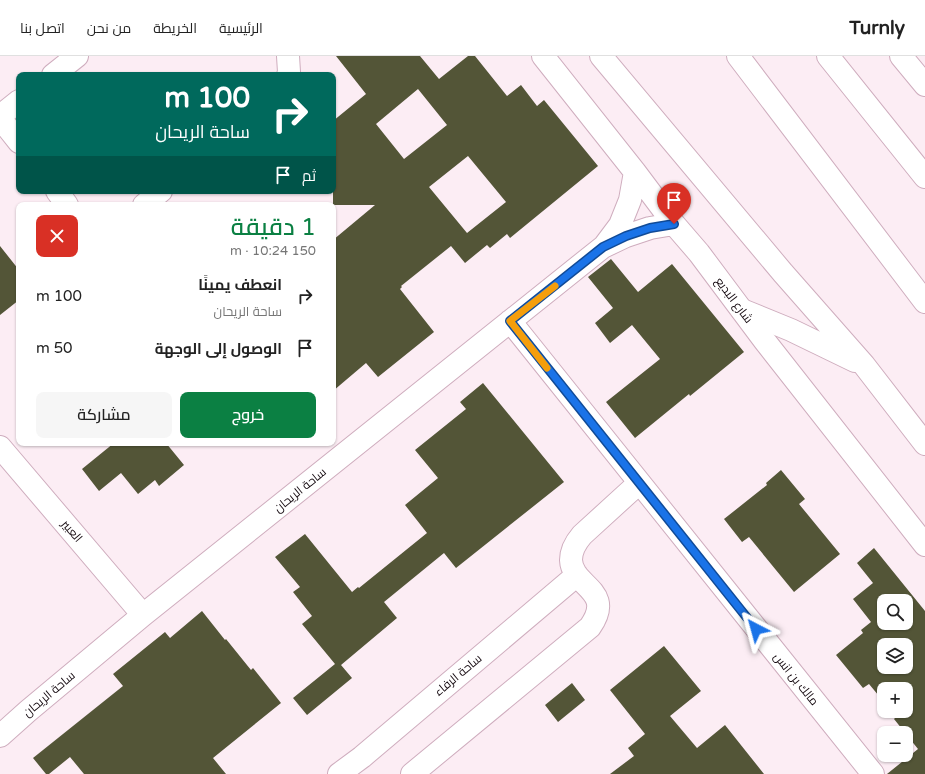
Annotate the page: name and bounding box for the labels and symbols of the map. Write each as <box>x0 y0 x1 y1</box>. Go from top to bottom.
pin <box>657 183 691 224</box>
street label: شارع البديع <box>711 274 756 326</box>
street label: ساحة الريحان <box>271 465 329 515</box>
street label: العبير <box>58 516 85 545</box>
position arrow <box>735 608 777 650</box>
street label: مالك بن انس <box>771 650 821 708</box>
street label: ساحة الرفاء <box>431 651 485 699</box>
street label: ساحة الريحان <box>20 668 78 720</box>

